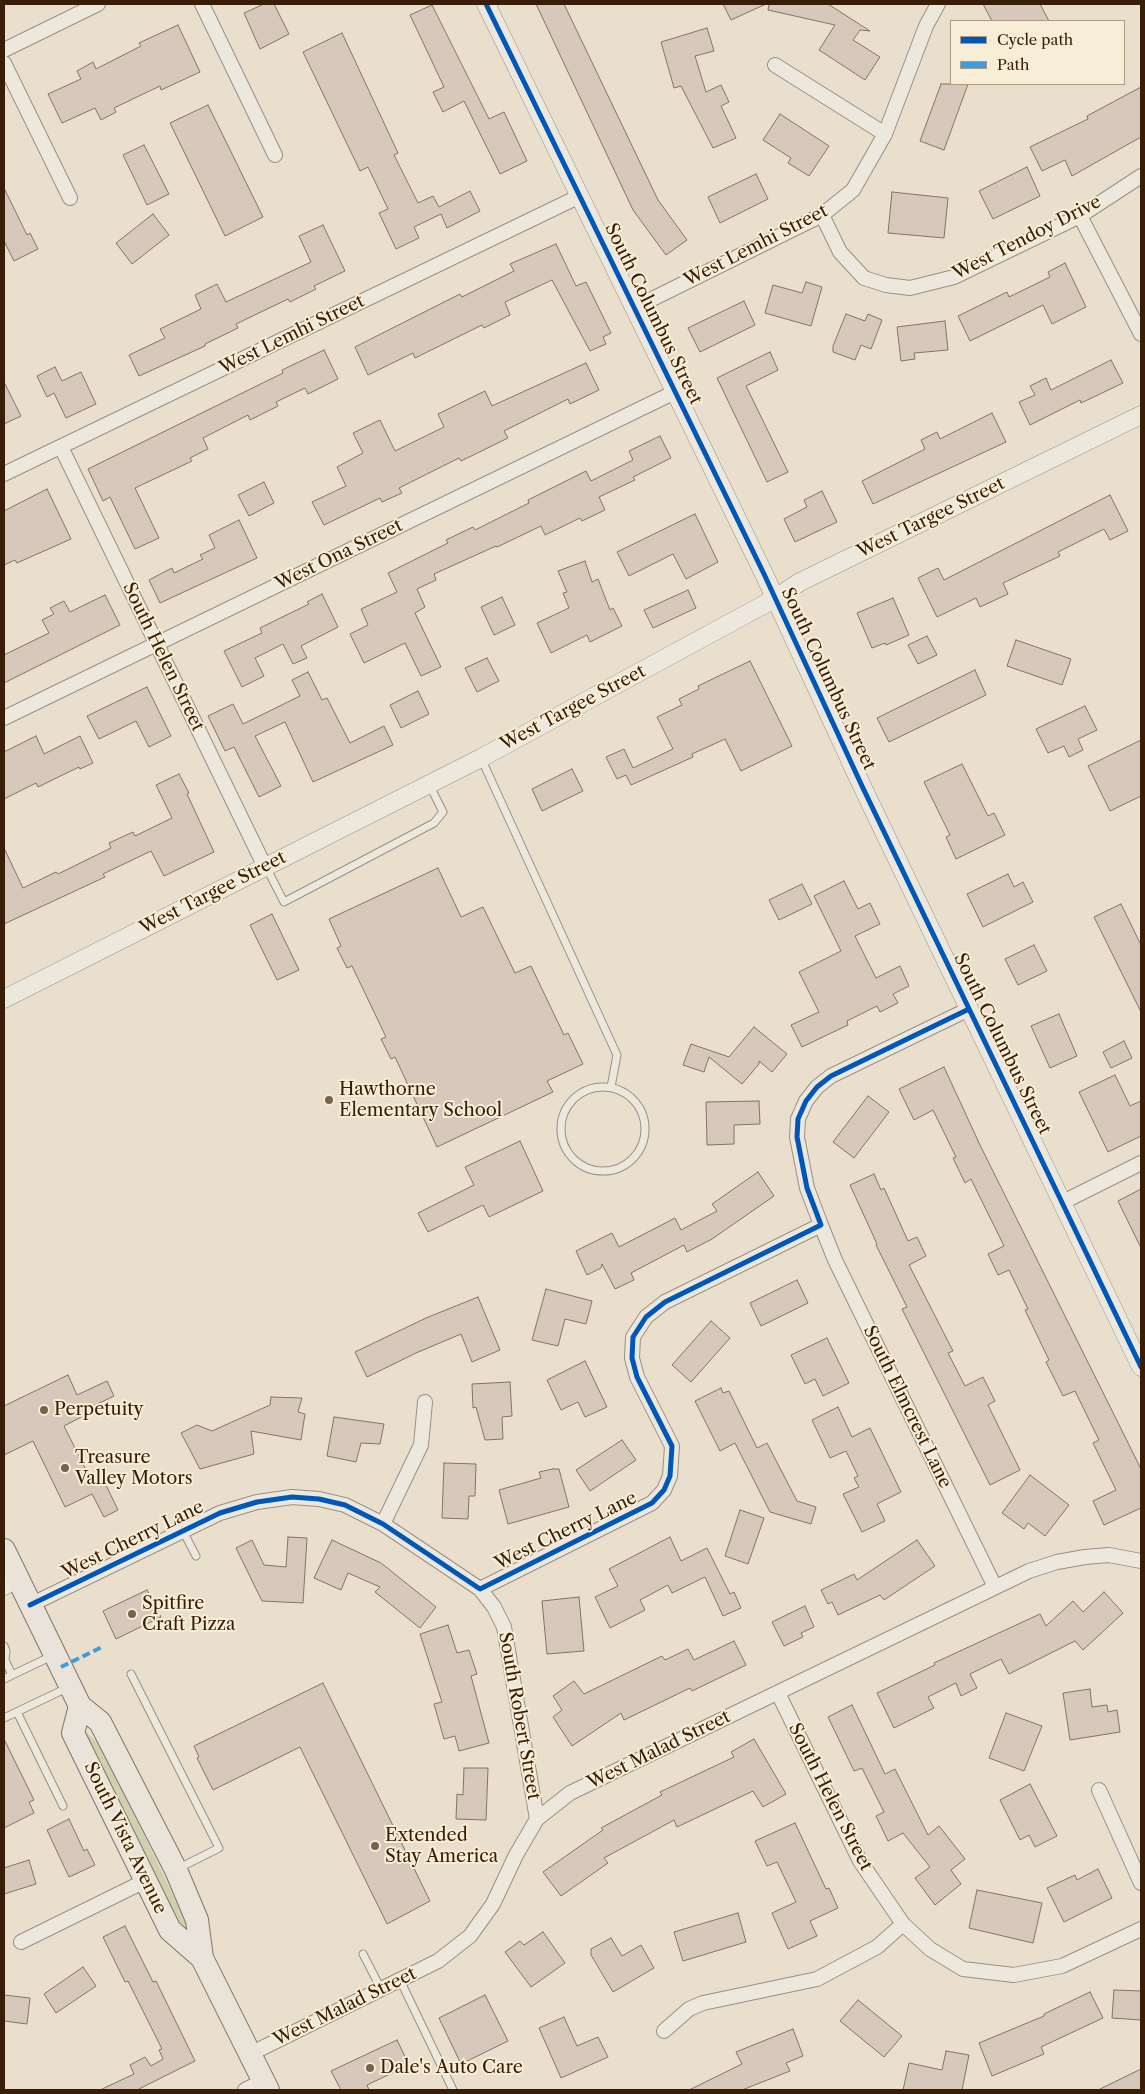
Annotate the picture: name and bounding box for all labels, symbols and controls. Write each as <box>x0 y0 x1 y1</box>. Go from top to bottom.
legend <box>950 20 1125 85</box>
text: Cycle path <box>997 30 1073 49</box>
text: Path <box>997 55 1029 74</box>
street label: West Tendoy Drive <box>949 191 1105 285</box>
street label: West Lemhi Street <box>681 200 831 292</box>
street label: South Columbus Street <box>600 220 706 408</box>
street label: West Lemhi Street <box>216 291 368 379</box>
street label: West Targee Street <box>854 473 1008 563</box>
street label: West Ona Street <box>272 515 406 595</box>
street label: South Helen Street <box>118 579 208 735</box>
street label: South Columbus Street <box>776 584 880 774</box>
street label: West Targee Street <box>497 661 649 755</box>
street label: West Targee Street <box>136 847 290 939</box>
street label: South Columbus Street <box>949 950 1055 1138</box>
place label: Hawthorne Elementary School <box>339 1079 502 1122</box>
marker: Hawthorne Elementary School <box>323 1094 335 1106</box>
street label: South Elmcrest Lane <box>858 1322 956 1492</box>
place label: Perpetuity <box>54 1399 144 1421</box>
marker: Perpetuity <box>38 1404 50 1416</box>
place label: Treasure Valley Motors <box>75 1447 193 1490</box>
marker: Treasure Valley Motors <box>59 1462 71 1474</box>
street label: West Cherry Lane <box>492 1487 640 1575</box>
street label: West Cherry Lane <box>59 1496 207 1584</box>
place label: Spitfire Craft Pizza <box>142 1593 236 1636</box>
marker: Spitfire Craft Pizza <box>126 1608 138 1620</box>
street label: South Robert Street <box>494 1630 544 1802</box>
street label: West Malad Street <box>584 1706 734 1794</box>
street label: South Helen Street <box>783 1720 877 1874</box>
street label: South Vista Avenue <box>79 1759 171 1917</box>
place label: Extended Stay America <box>385 1825 498 1868</box>
marker: Extended Stay America <box>369 1840 381 1852</box>
street label: West Malad Street <box>270 1963 420 2051</box>
place label: Dale's Auto Care <box>380 2057 523 2079</box>
marker: Dale's Auto Care <box>364 2062 376 2074</box>

